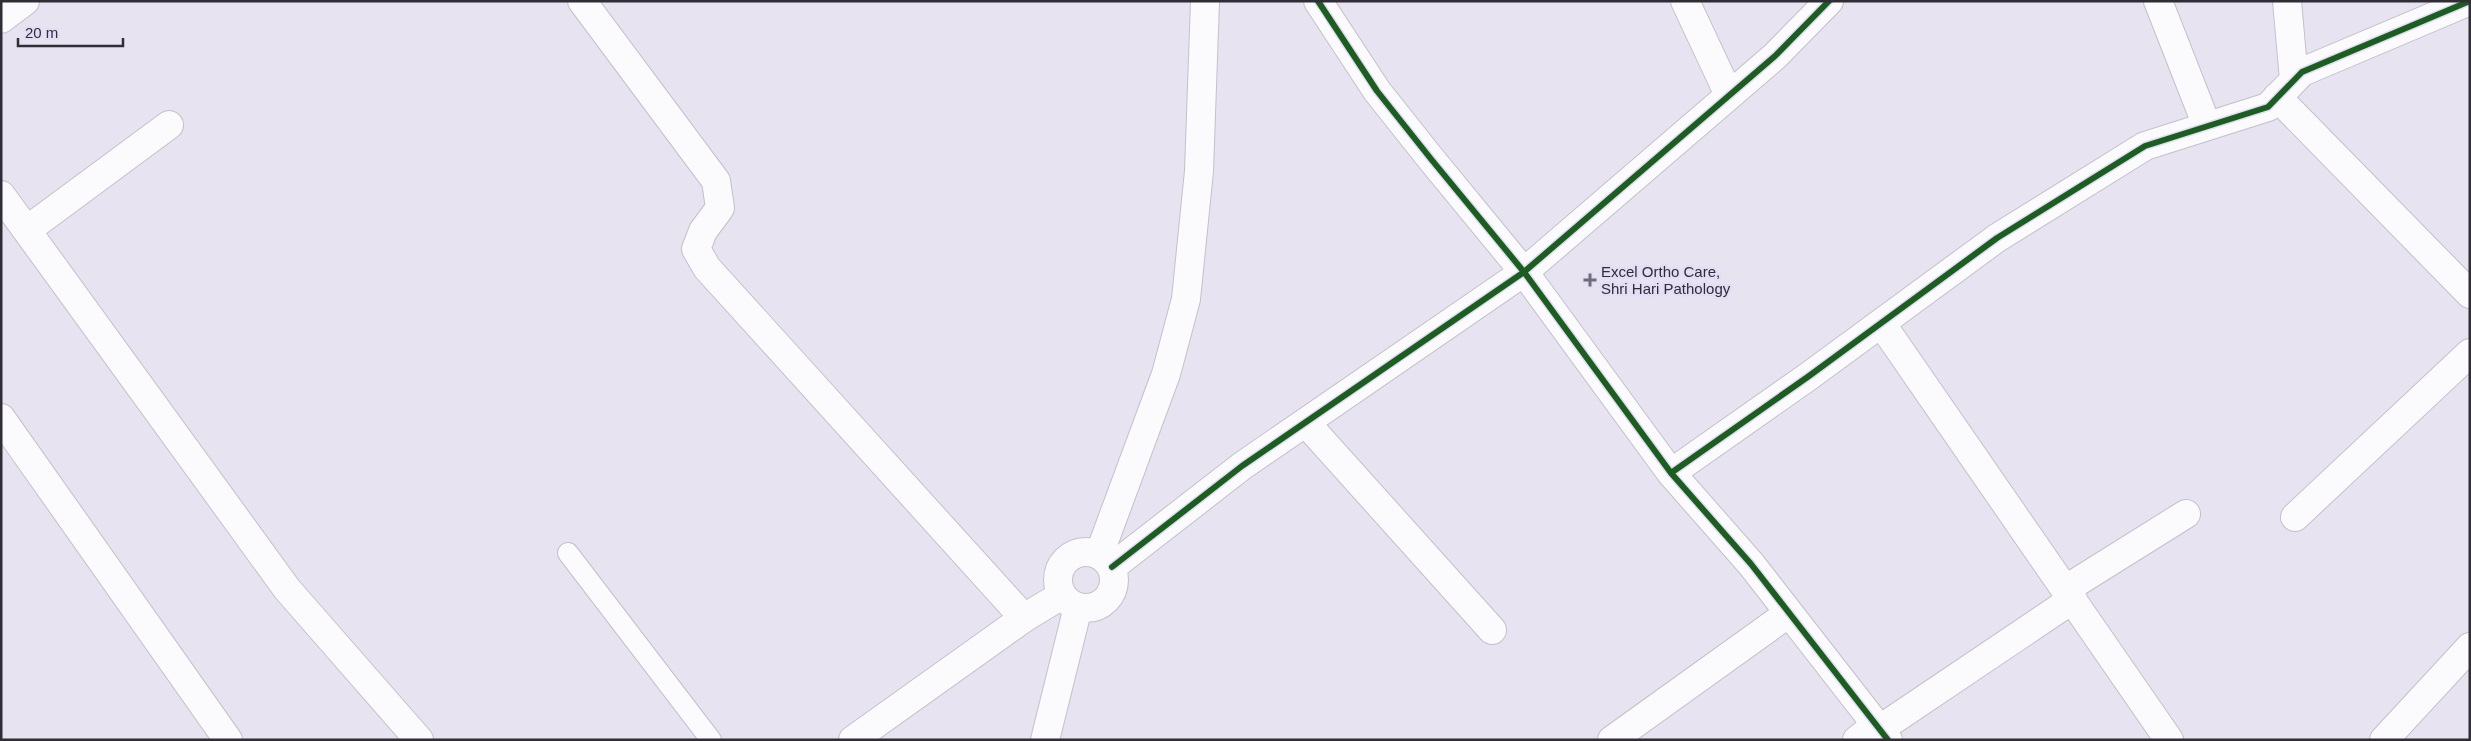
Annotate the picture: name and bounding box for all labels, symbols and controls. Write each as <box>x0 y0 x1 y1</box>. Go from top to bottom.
scale bar <box>18 15 122 47</box>
text: 20 m <box>25 24 58 41</box>
place label: Excel Ortho Care, Shri Hari Pathology <box>1601 263 1731 297</box>
marker: Excel Ortho Care, Shri Hari Pathology <box>1583 273 1597 287</box>

